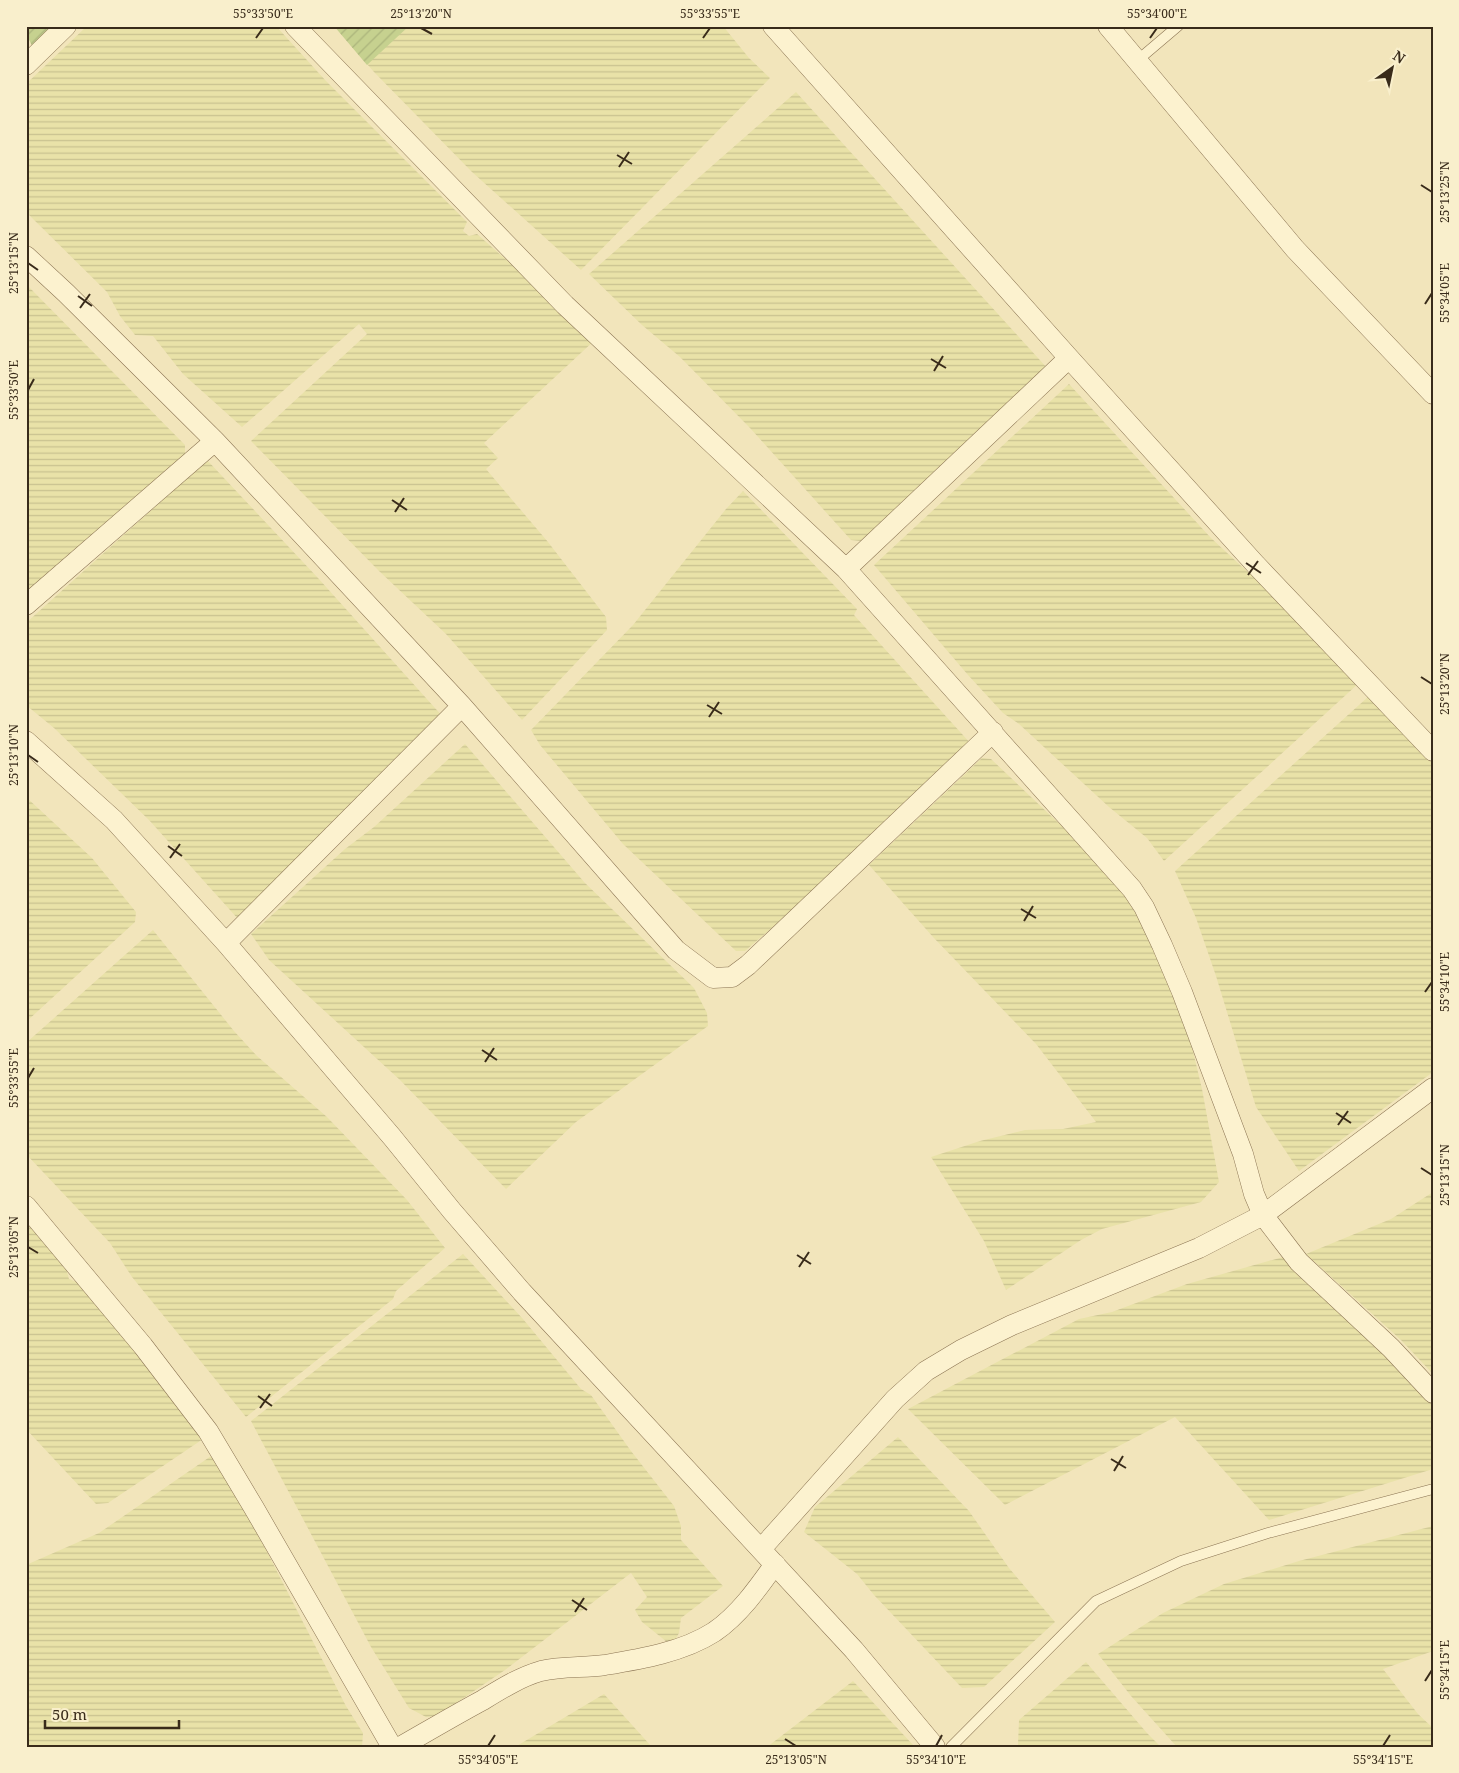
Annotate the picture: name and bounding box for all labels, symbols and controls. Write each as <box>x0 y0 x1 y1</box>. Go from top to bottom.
text: 55°33'50"E <box>233 5 293 22</box>
text: 25°13'20"N <box>390 5 452 22</box>
text: 55°33'55"E <box>680 5 740 22</box>
text: 55°34'00"E <box>1127 5 1187 22</box>
north arrow <box>1366 42 1416 92</box>
text: N <box>1390 46 1409 68</box>
text: 25°13'25"N <box>1436 161 1453 223</box>
text: 25°13'15"N <box>5 232 22 294</box>
text: 55°34'05"E <box>1436 263 1453 323</box>
text: 55°33'50"E <box>5 360 22 420</box>
text: 25°13'20"N <box>1436 653 1453 715</box>
text: 25°13'10"N <box>5 724 22 786</box>
text: 55°34'10"E <box>1436 952 1453 1012</box>
text: 55°33'55"E <box>5 1048 22 1108</box>
text: 25°13'15"N <box>1436 1144 1453 1206</box>
text: 25°13'05"N <box>5 1216 22 1278</box>
text: 55°34'15"E <box>1436 1640 1453 1700</box>
scale bar <box>45 1698 179 1730</box>
text: 50 m <box>52 1704 87 1724</box>
text: 55°34'05"E <box>458 1751 518 1768</box>
text: 25°13'05"N <box>765 1751 827 1768</box>
text: 55°34'10"E <box>906 1751 966 1768</box>
text: 55°34'15"E <box>1353 1751 1413 1768</box>

